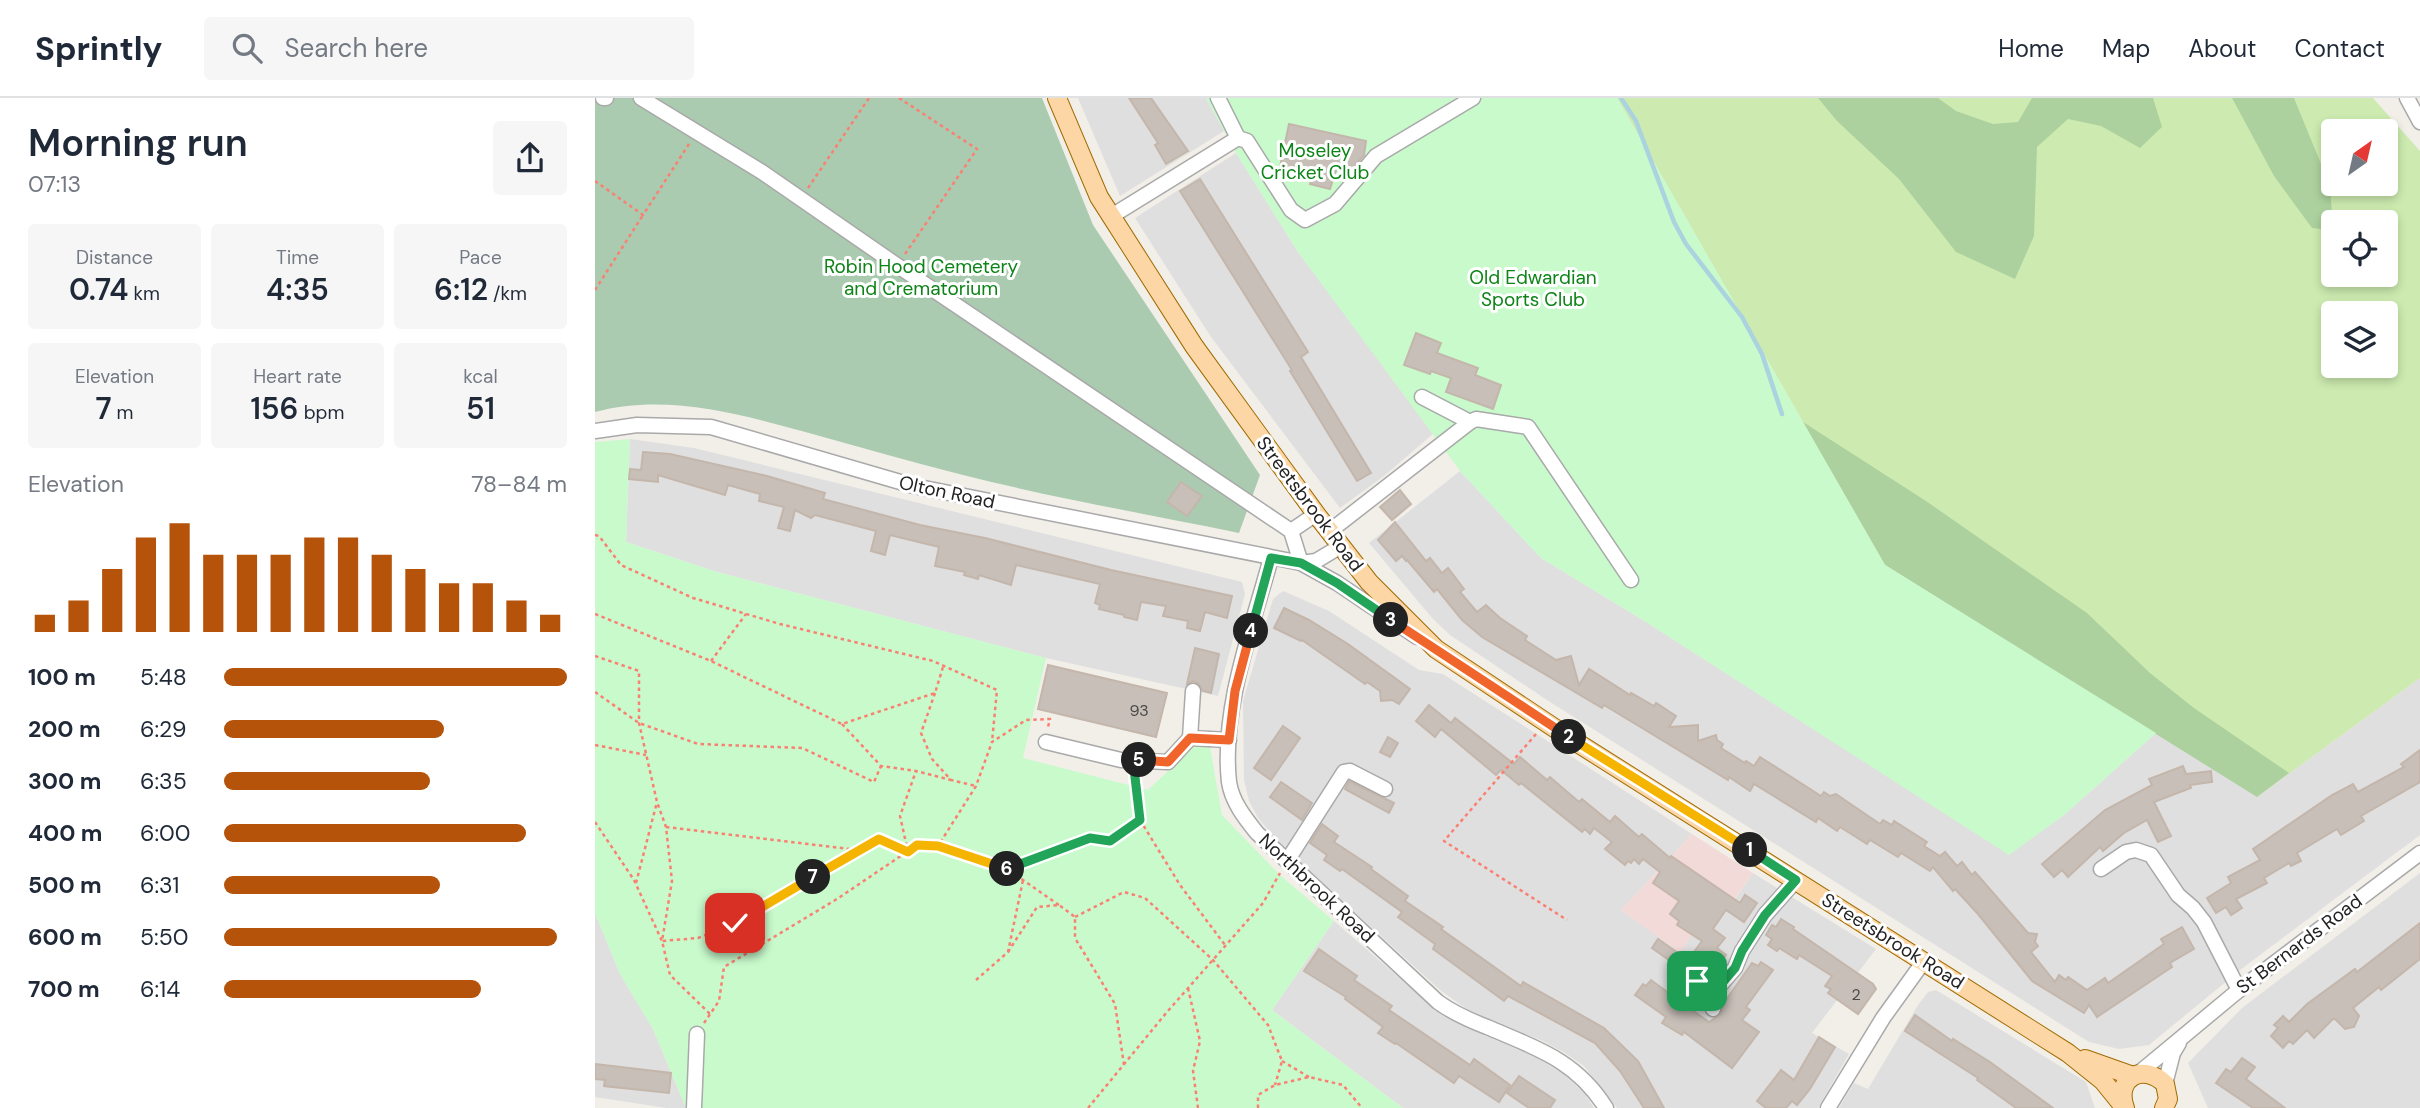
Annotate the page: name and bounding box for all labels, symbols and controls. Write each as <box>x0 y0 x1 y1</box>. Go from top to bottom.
search box <box>204 17 694 80</box>
text: Sprintly <box>35 27 162 70</box>
icon: search <box>228 29 266 67</box>
text: Search here <box>284 31 428 65</box>
text: Home <box>1998 33 2064 64</box>
text: Map <box>2102 33 2150 64</box>
text: About <box>2188 33 2257 64</box>
text: Contact <box>2295 33 2385 64</box>
text: Morning run <box>28 118 248 168</box>
north arrow <box>2321 119 2397 196</box>
map controls <box>2321 119 2398 378</box>
button: share <box>493 121 567 195</box>
park label: Moseley Cricket Club <box>1261 138 1369 185</box>
text: 07:13 <box>28 169 81 199</box>
button: locate <box>2321 210 2398 287</box>
text: Distance <box>76 245 153 270</box>
text: Time <box>276 245 319 270</box>
text: Pace <box>459 245 502 270</box>
park label: Robin Hood Cemetery and Crematorium <box>824 254 1019 301</box>
park label: Old Edwardian Sports Club <box>1469 265 1597 312</box>
text: 0.74 <box>69 270 128 309</box>
text: 4:35 <box>266 270 329 309</box>
text: 6:12 <box>434 270 488 309</box>
text: km <box>128 281 160 306</box>
text: /km <box>488 281 527 306</box>
button: layers <box>2321 301 2398 378</box>
text: Elevation <box>75 364 154 389</box>
text: Heart rate <box>253 364 342 389</box>
text: kcal <box>463 364 498 389</box>
text: 7 <box>95 389 112 428</box>
text: 156 <box>251 389 299 428</box>
text: 51 <box>466 389 495 428</box>
text: m <box>112 400 134 425</box>
text: bpm <box>299 400 344 425</box>
street label: Streetsbrook Road <box>1251 431 1369 577</box>
text: Elevation <box>28 469 124 499</box>
text: 78–84 m <box>471 469 567 499</box>
street label: Olton Road <box>897 470 997 514</box>
pin: 3 <box>1373 602 1409 638</box>
text: 3 <box>1385 607 1396 632</box>
pin: 4 <box>1233 614 1269 648</box>
text: 4 <box>1244 618 1257 643</box>
text: 100 m <box>28 662 96 692</box>
text: 5:48 <box>140 662 187 692</box>
house number: 93 <box>1129 700 1149 721</box>
text: 200 m <box>28 714 101 744</box>
text: 6:29 <box>140 714 187 744</box>
pin: 2 <box>1551 720 1587 754</box>
text: 2 <box>1563 724 1574 749</box>
pin: 5 <box>1121 742 1157 778</box>
text: 5 <box>1133 747 1144 772</box>
text: 300 m <box>28 766 101 796</box>
text: 6:35 <box>140 766 187 796</box>
text: 400 m <box>28 818 102 848</box>
text: 6:00 <box>140 818 191 848</box>
street label: Northbrook Road <box>1254 828 1380 948</box>
pin: 1 <box>1733 832 1767 868</box>
text: 1 <box>1746 837 1753 862</box>
pin: 6 <box>989 852 1025 886</box>
text: 6 <box>1000 856 1013 881</box>
pin: 7 <box>795 860 830 894</box>
text: 7 <box>807 864 818 889</box>
text: 500 m <box>28 870 102 900</box>
text: 6:31 <box>140 870 179 900</box>
street label: Streetsbrook Road <box>1817 887 1969 995</box>
street label: St Bernards Road <box>2231 888 2367 1000</box>
pin <box>705 893 765 953</box>
icon: check <box>716 904 754 942</box>
text: 600 m <box>28 922 102 952</box>
text: 5:50 <box>140 922 188 952</box>
pin <box>1667 951 1727 1011</box>
icon: arrive <box>1678 962 1716 1000</box>
text: 700 m <box>28 974 100 1004</box>
text: 6:14 <box>140 974 180 1004</box>
house number: 2 <box>1851 984 1861 1005</box>

